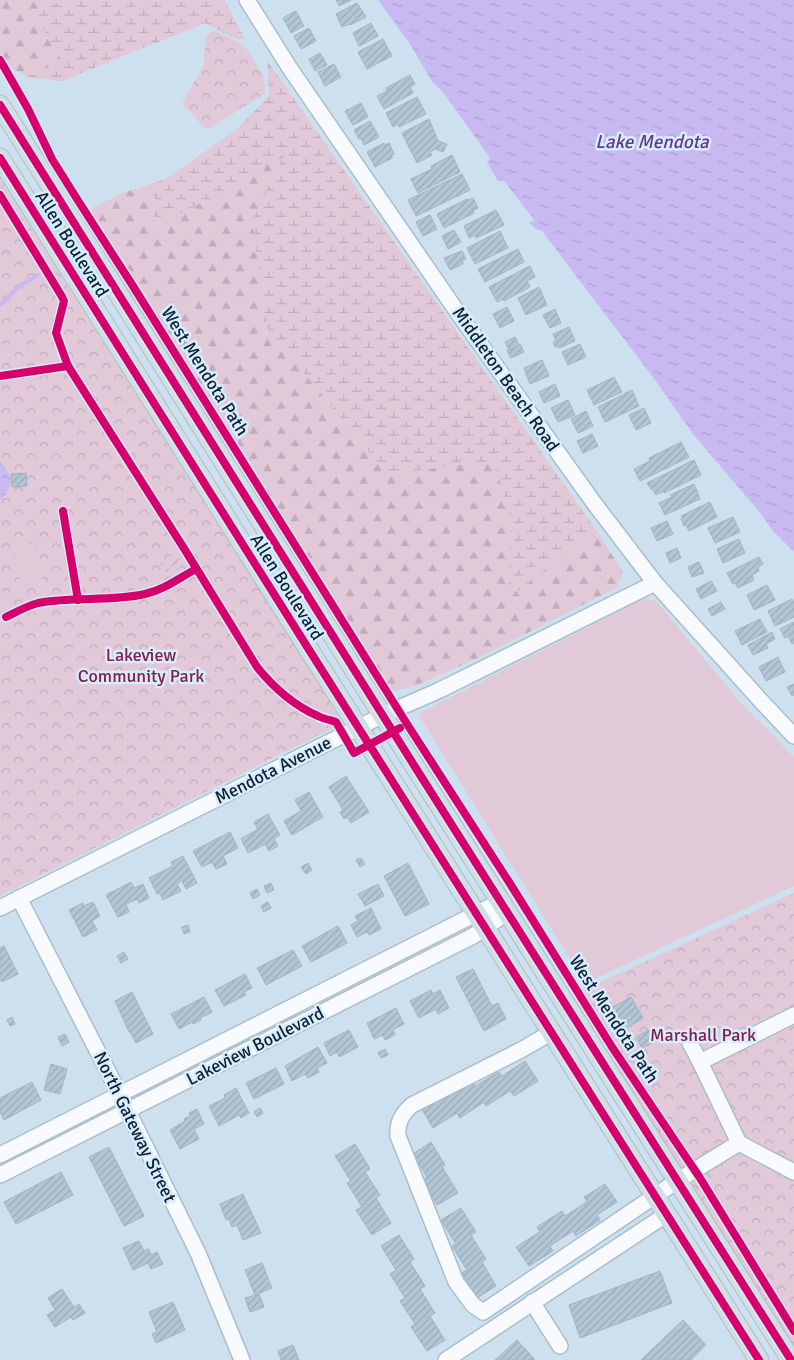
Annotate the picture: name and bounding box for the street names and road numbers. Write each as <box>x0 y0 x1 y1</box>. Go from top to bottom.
street label: Allen Boulevard <box>31 187 113 301</box>
street label: West Mendota Path <box>156 302 254 440</box>
street label: Middleton Beach Road <box>448 302 564 456</box>
street label: Allen Boulevard <box>246 530 328 644</box>
street label: Mendota Avenue <box>211 731 335 809</box>
street label: West Mendota Path <box>564 951 664 1087</box>
street label: Lakeview Boulevard <box>182 1002 328 1090</box>
street label: North Gateway Street <box>89 1048 181 1206</box>

